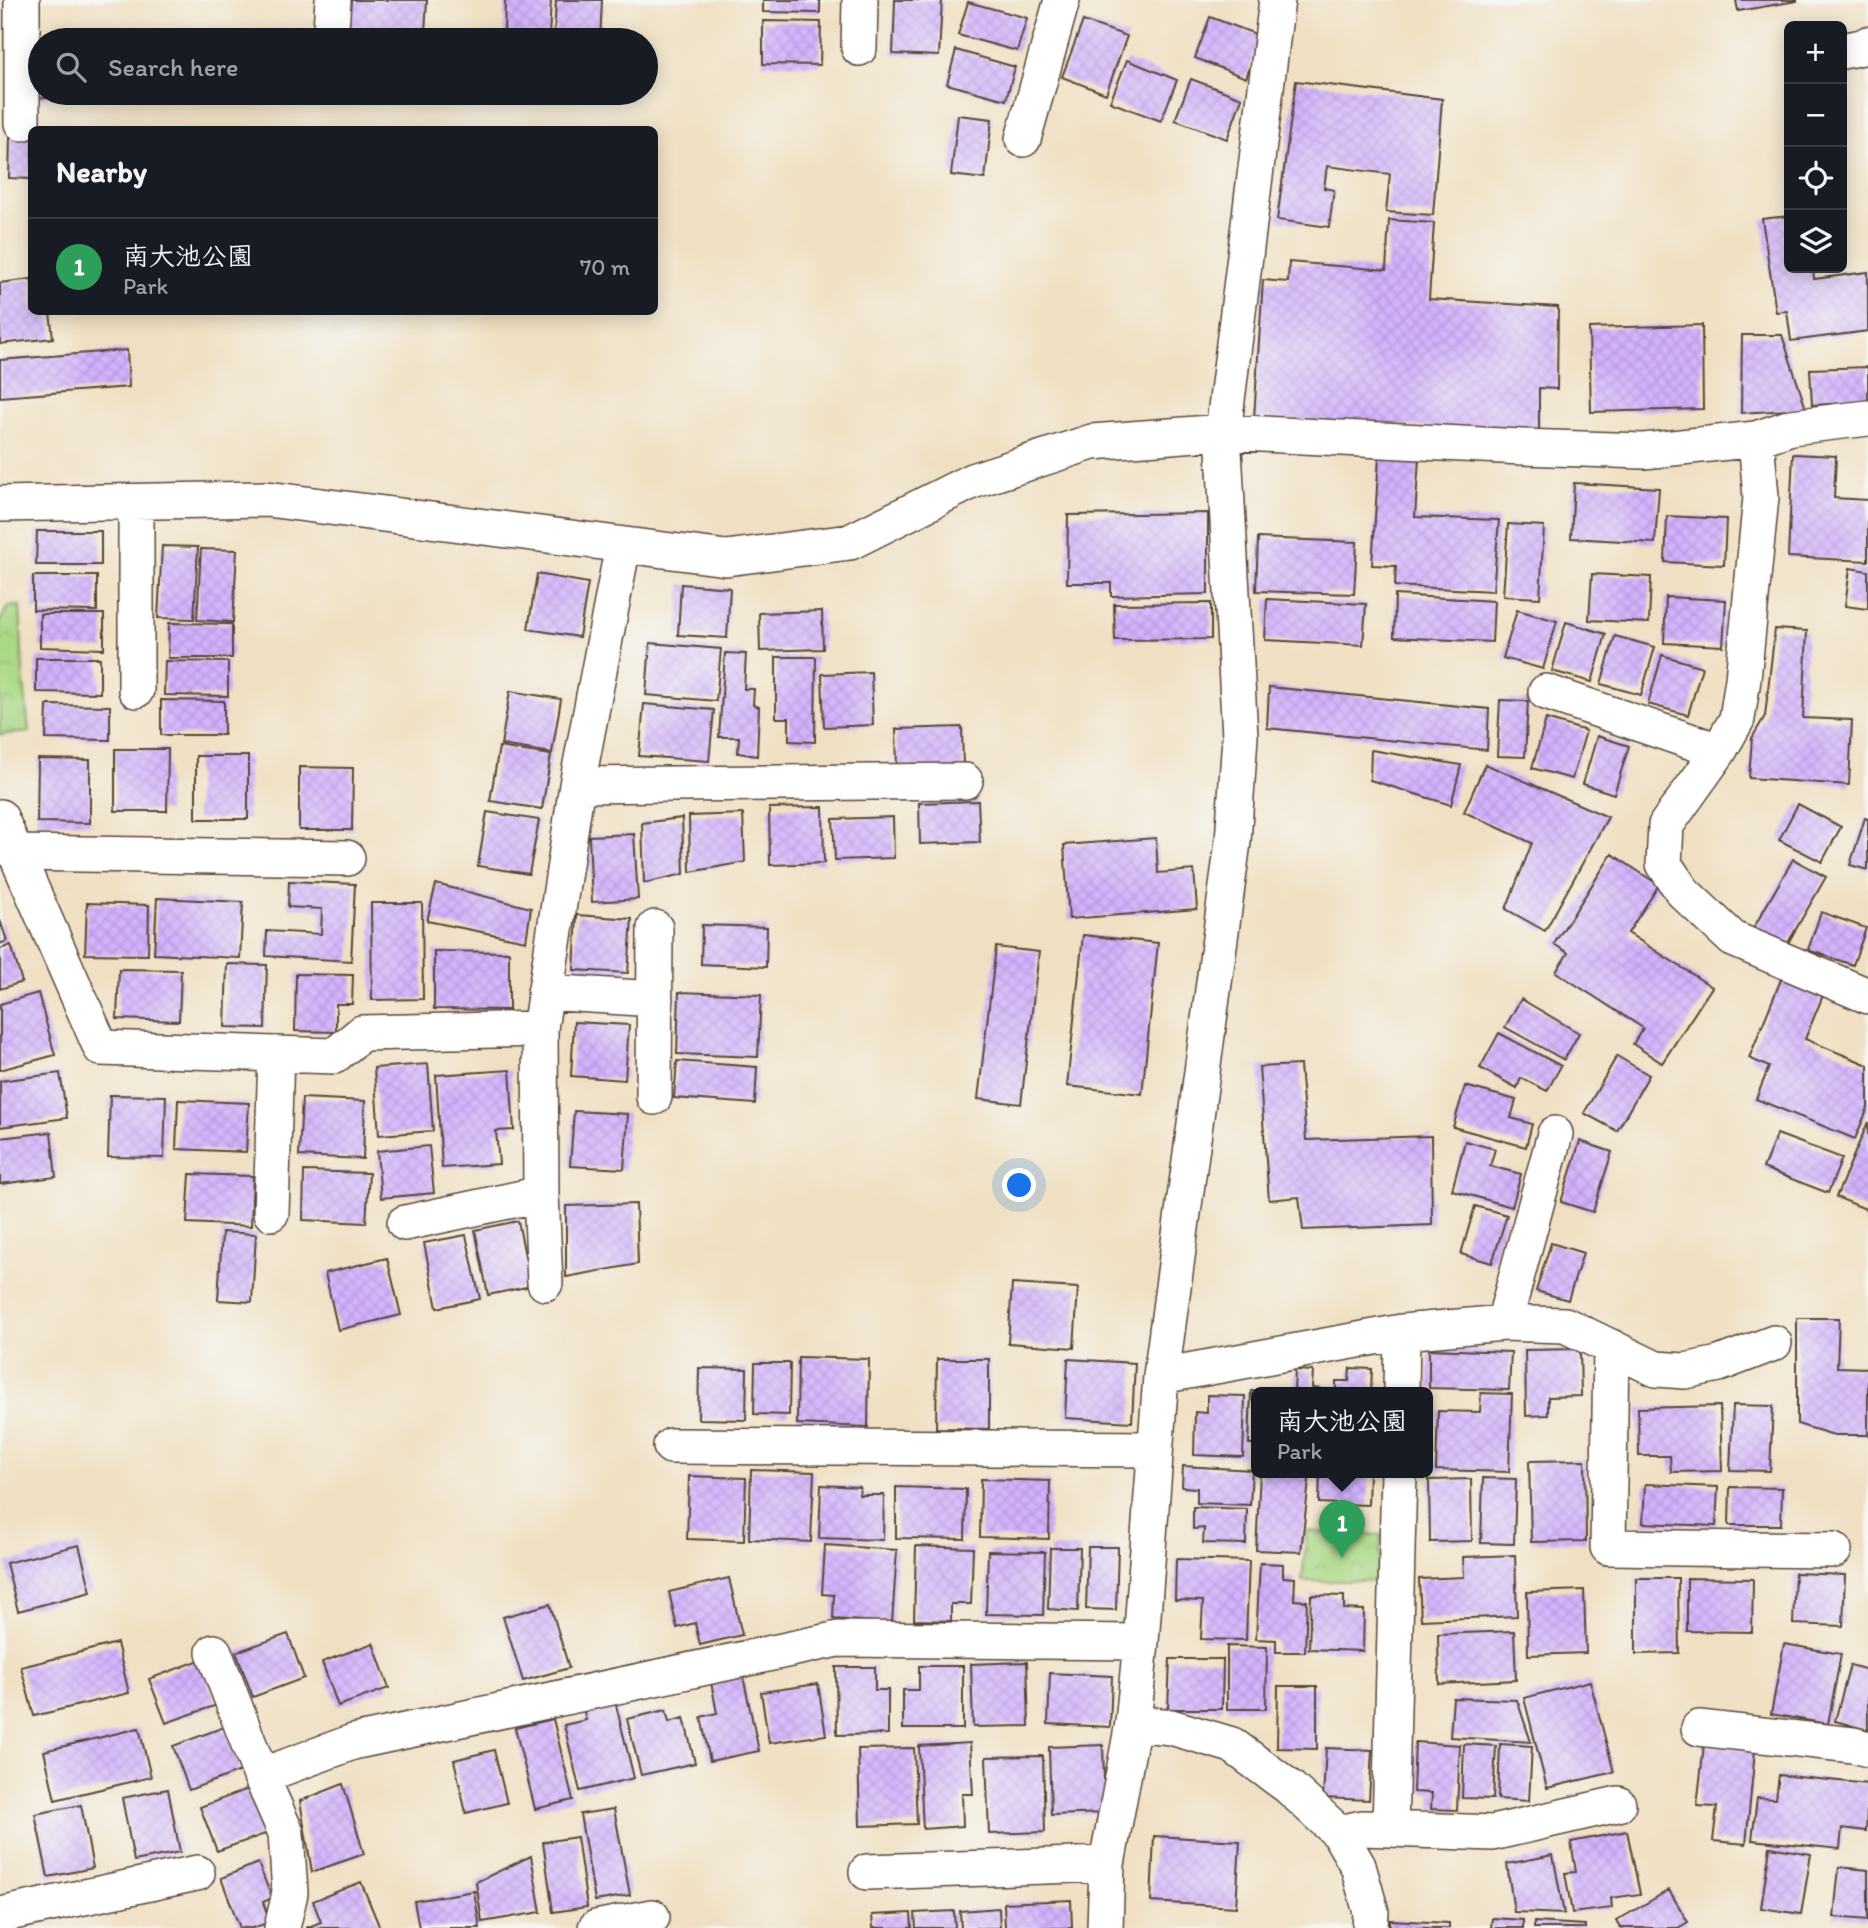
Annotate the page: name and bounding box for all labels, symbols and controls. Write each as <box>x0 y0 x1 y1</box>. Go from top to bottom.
map controls <box>1784 21 1847 273</box>
button: + <box>1784 21 1847 84</box>
search box <box>28 28 658 105</box>
icon: search <box>52 48 90 86</box>
text: Search here <box>108 51 238 83</box>
button: − <box>1784 84 1847 147</box>
button: locate <box>1784 147 1847 210</box>
text: Nearby <box>56 153 147 190</box>
button: layers <box>1784 210 1847 273</box>
text: 南大池公園 <box>123 240 253 272</box>
text: 1 <box>74 253 84 281</box>
text: 70 m <box>580 253 630 281</box>
text: Park <box>123 272 168 300</box>
your location <box>1002 1168 1036 1202</box>
popup <box>1251 1387 1433 1478</box>
text: 南大池公園 <box>1277 1405 1407 1437</box>
text: Park <box>1277 1437 1322 1465</box>
pin: 1 <box>1319 1500 1365 1558</box>

